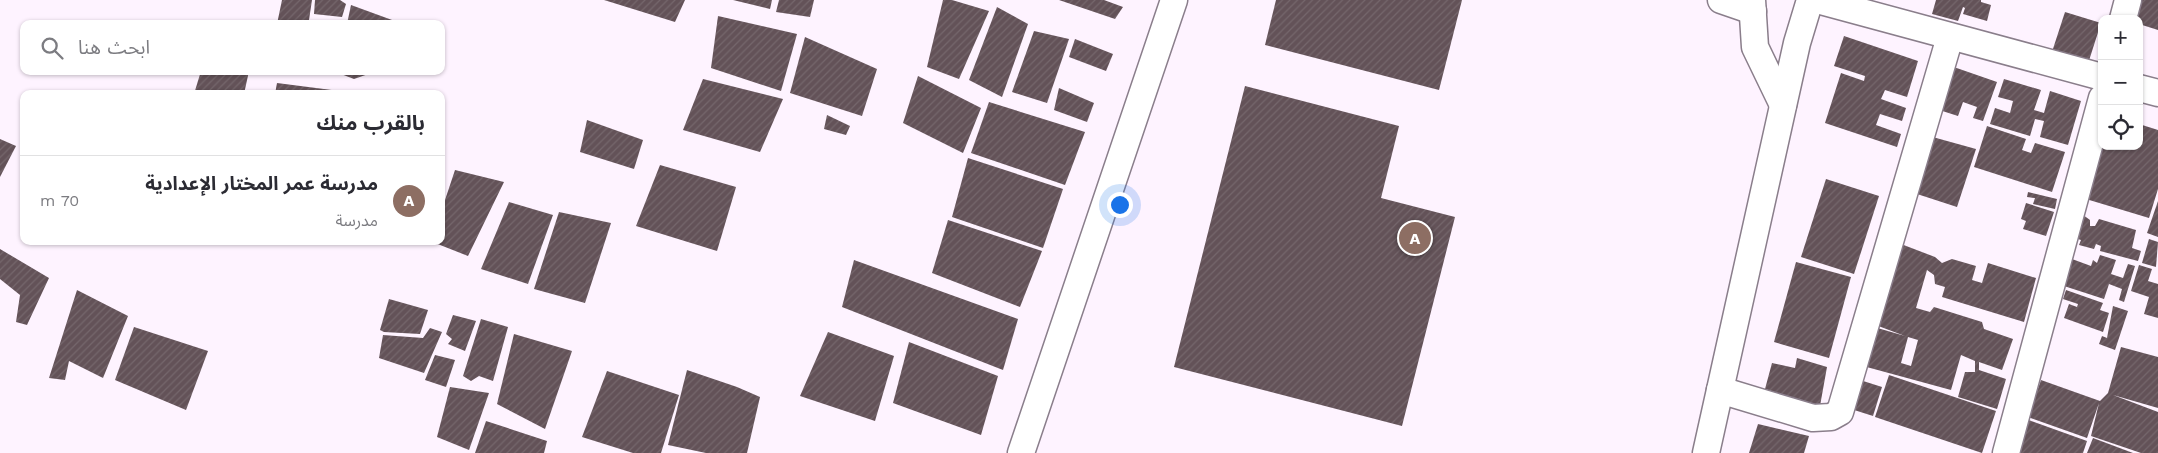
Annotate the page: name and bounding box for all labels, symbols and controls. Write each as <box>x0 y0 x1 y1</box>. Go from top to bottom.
map controls <box>2098 15 2143 150</box>
button: + <box>2098 15 2143 60</box>
search box <box>20 20 445 75</box>
icon: search <box>38 34 66 62</box>
text: ابحث هنا <box>78 36 150 59</box>
button: − <box>2098 60 2143 105</box>
button: locate <box>2098 105 2143 150</box>
text: بالقرب منك <box>317 110 425 135</box>
text: مدرسة عمر المختار الإعدادية <box>145 172 378 195</box>
text: 70 m <box>40 191 79 210</box>
text: A <box>404 191 414 210</box>
your location <box>1107 192 1133 218</box>
text: مدرسة <box>335 211 378 230</box>
pin: A <box>1399 219 1431 257</box>

